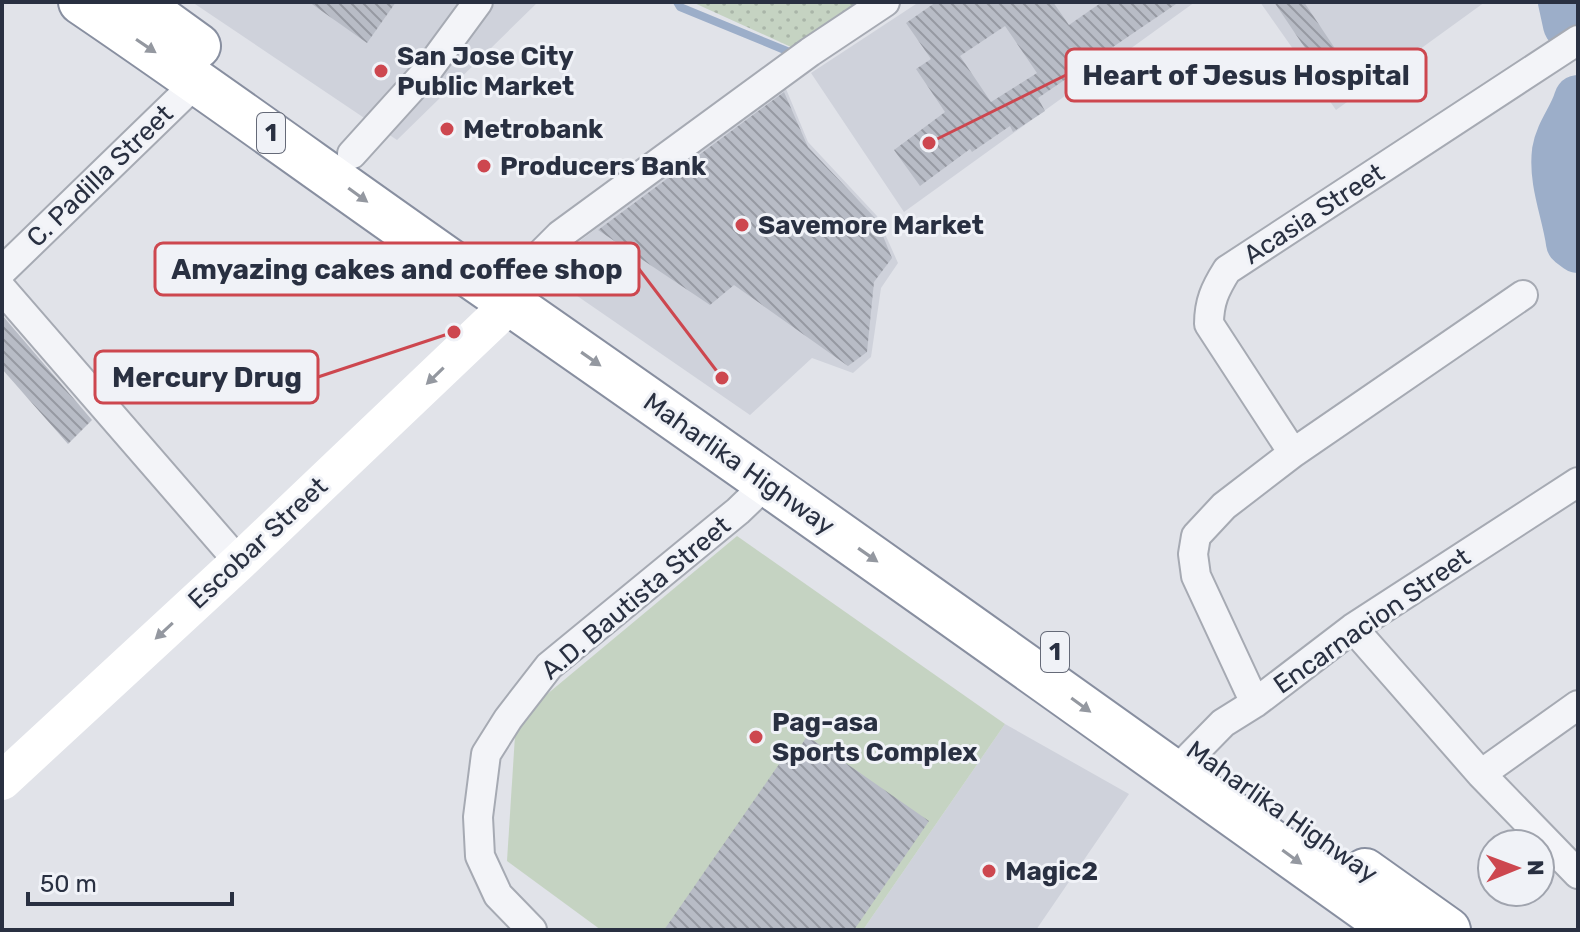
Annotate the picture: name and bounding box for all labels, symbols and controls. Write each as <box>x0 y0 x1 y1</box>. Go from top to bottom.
one-way arrow <box>135 38 156 53</box>
place label: San Jose City Public Market <box>397 41 574 102</box>
callout: Heart of Jesus Hospital <box>1066 49 1426 101</box>
text: Heart of Jesus Hospital <box>1082 59 1410 92</box>
marker: San Jose City Public Market <box>372 62 390 80</box>
street label: C. Padilla Street <box>21 99 179 253</box>
road number: 1 <box>257 113 285 153</box>
place label: Metrobank <box>463 114 604 145</box>
marker: Metrobank <box>438 120 456 138</box>
place label: Producers Bank <box>500 151 707 182</box>
marker: Producers Bank <box>475 157 493 175</box>
street label: Acasia Street <box>1238 157 1390 271</box>
one-way arrow <box>348 187 369 202</box>
place label: Savemore Market <box>758 210 984 241</box>
marker: Savemore Market <box>733 216 751 234</box>
callout: Amyazing cakes and coffee shop <box>155 243 639 295</box>
text: Amyazing cakes and coffee shop <box>171 253 623 286</box>
callout: Mercury Drug <box>95 351 318 403</box>
one-way arrow <box>581 351 602 366</box>
text: Mercury Drug <box>112 361 302 394</box>
one-way arrow <box>425 366 444 384</box>
street label: Maharlika Highway <box>637 386 841 542</box>
street label: Escobar Street <box>182 471 334 615</box>
street label: A.D. Bautista Street <box>535 510 737 686</box>
street label: Encarnacion Street <box>1268 541 1476 701</box>
one-way arrow <box>858 547 879 562</box>
one-way arrow <box>155 621 174 639</box>
road number: 1 <box>1041 632 1069 672</box>
one-way arrow <box>1070 697 1092 713</box>
place label: Pag-asa Sports Complex <box>772 707 977 768</box>
marker: Pag-asa Sports Complex <box>747 728 765 746</box>
street label: Maharlika Highway <box>1180 734 1384 890</box>
north arrow <box>1476 828 1556 908</box>
one-way arrow <box>1282 848 1302 864</box>
scale bar <box>28 856 232 906</box>
place label: Magic2 <box>1005 856 1098 887</box>
text: N <box>1522 860 1549 876</box>
marker: Magic2 <box>980 862 998 880</box>
text: 50 m <box>40 870 97 898</box>

